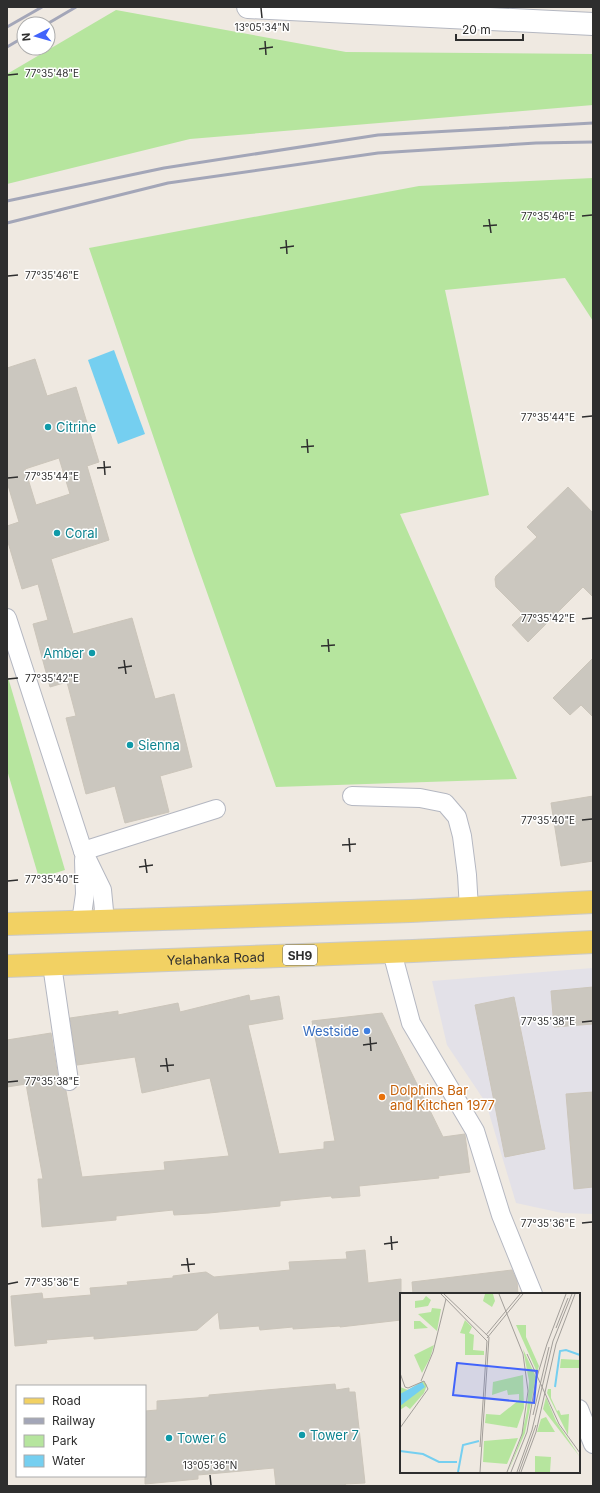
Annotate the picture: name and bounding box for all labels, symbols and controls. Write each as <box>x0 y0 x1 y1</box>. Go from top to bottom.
north arrow <box>16 16 56 56</box>
scale bar <box>456 16 523 42</box>
text: 13°05'34"N <box>235 21 289 33</box>
text: 20 m <box>462 22 491 37</box>
text: N <box>19 32 33 42</box>
text: 77°35'48"E <box>25 67 79 79</box>
text: 77°35'46"E <box>521 210 575 222</box>
text: 77°35'46"E <box>25 269 79 281</box>
text: 77°35'44"E <box>521 411 575 423</box>
place label: Citrine <box>56 419 96 435</box>
marker: Citrine <box>43 422 53 432</box>
text: 77°35'44"E <box>25 470 79 482</box>
place label: Coral <box>65 525 98 541</box>
marker: Coral <box>52 528 62 538</box>
text: 77°35'42"E <box>521 612 575 624</box>
place label: Amber <box>43 645 84 661</box>
marker: Amber <box>87 648 97 658</box>
text: 77°35'42"E <box>25 672 79 684</box>
place label: Sienna <box>138 737 180 753</box>
marker: Sienna <box>125 740 135 750</box>
text: 77°35'40"E <box>521 814 575 826</box>
text: 77°35'40"E <box>25 873 79 885</box>
road number: SH9 <box>283 945 317 965</box>
street label: Yelahanka Road <box>167 948 265 968</box>
text: 77°35'38"E <box>521 1015 575 1027</box>
place label: Westside <box>303 1023 359 1039</box>
marker: Westside <box>362 1026 372 1036</box>
text: 77°35'38"E <box>25 1075 79 1087</box>
place label: Dolphins Bar and Kitchen 1977 <box>390 1082 495 1113</box>
marker: Dolphins Bar and Kitchen 1977 <box>377 1092 387 1102</box>
text: 77°35'36"E <box>521 1217 575 1229</box>
text: 77°35'36"E <box>25 1276 79 1288</box>
inset map <box>400 1293 580 1473</box>
legend <box>16 1385 146 1477</box>
text: Road <box>52 1393 81 1408</box>
text: Railway <box>52 1413 96 1428</box>
place label: Tower 7 <box>310 1427 359 1443</box>
place label: Tower 6 <box>177 1430 227 1446</box>
marker: Tower 7 <box>297 1430 307 1440</box>
text: Park <box>52 1433 78 1448</box>
marker: Tower 6 <box>164 1433 174 1443</box>
text: Water <box>52 1453 86 1468</box>
text: 13°05'36"N <box>183 1459 237 1471</box>

